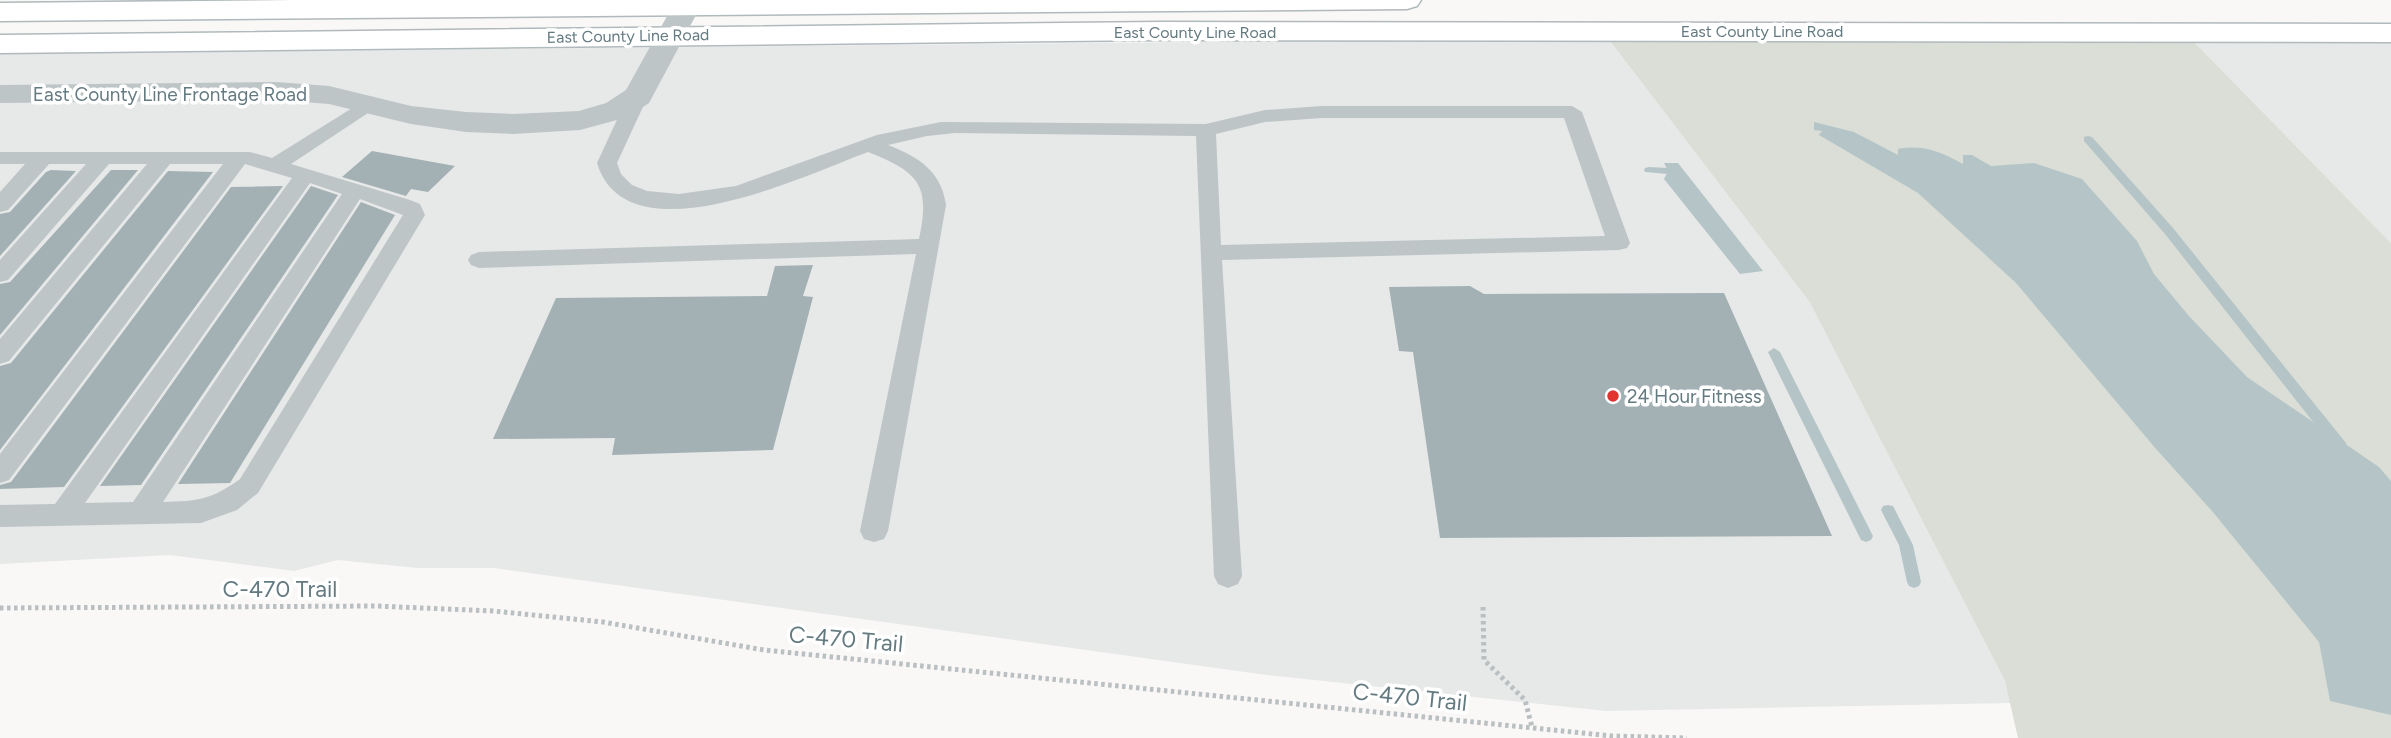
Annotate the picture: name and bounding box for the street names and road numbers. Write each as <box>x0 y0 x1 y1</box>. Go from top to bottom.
street label: East County Line Road <box>1681 22 1843 41</box>
street label: East County Line Road <box>1114 23 1276 42</box>
street label: East County Line Road <box>547 25 709 47</box>
street label: East County Line Frontage Road <box>33 83 307 106</box>
street label: C-470 Trail <box>223 575 337 603</box>
street label: C-470 Trail <box>788 620 904 658</box>
street label: C-470 Trail <box>1351 677 1469 717</box>

